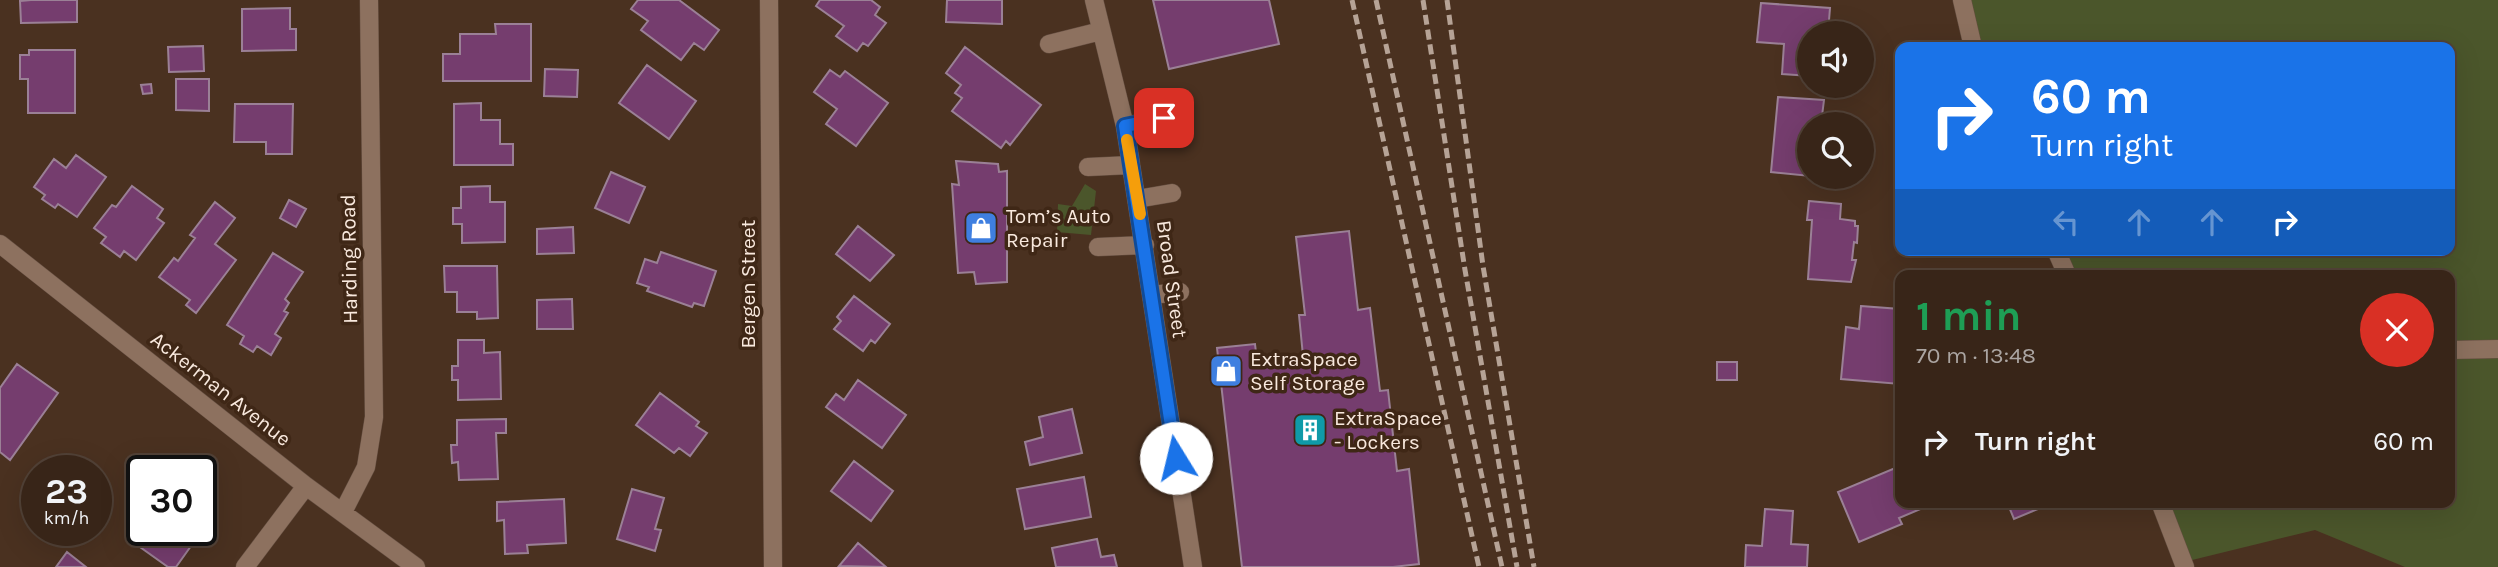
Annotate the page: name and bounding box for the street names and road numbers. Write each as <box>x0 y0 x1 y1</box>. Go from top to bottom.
street label: Harding Road <box>336 194 362 324</box>
street label: Bergen Street <box>736 219 760 349</box>
street label: Broad Street <box>1152 219 1192 340</box>
street label: Ackerman Avenue <box>146 327 296 451</box>

